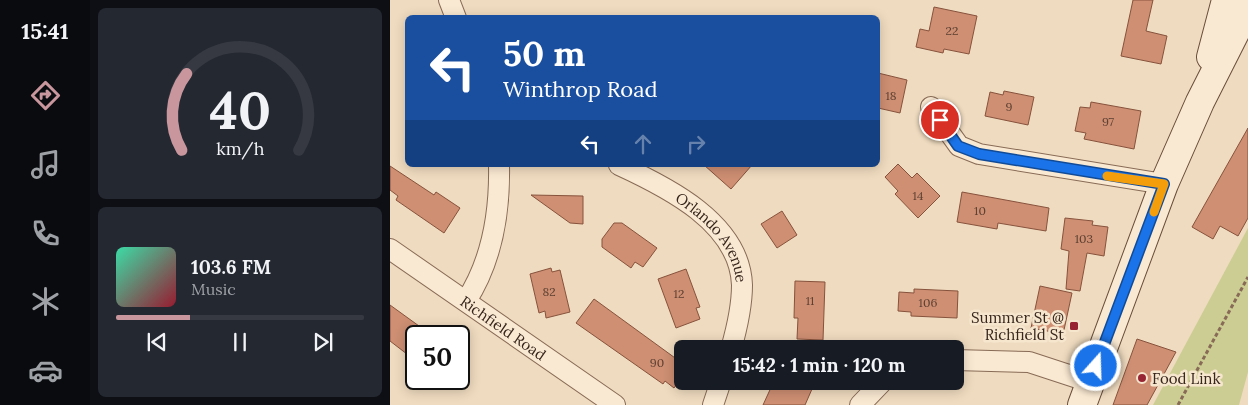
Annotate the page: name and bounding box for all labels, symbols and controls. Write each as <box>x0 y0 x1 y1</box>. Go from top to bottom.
text: 15:41 <box>21 17 69 45</box>
house number: 22 <box>946 23 958 38</box>
text: 50 m <box>503 31 586 76</box>
icon: left <box>420 35 485 100</box>
text: Winthrop Road <box>503 75 658 103</box>
text: 40 <box>209 77 271 143</box>
icon: directions <box>28 78 63 113</box>
house number: 18 <box>885 88 897 103</box>
pin <box>919 99 961 141</box>
house number: 9 <box>1006 99 1013 114</box>
icon: arrive <box>926 106 954 134</box>
house number: 97 <box>1102 114 1115 129</box>
icon: left <box>576 130 604 158</box>
icon: ahead <box>629 130 657 158</box>
icon: right <box>682 130 710 158</box>
text: km/h <box>216 137 264 160</box>
icon: music <box>28 147 63 182</box>
street label: Orlando Avenue <box>672 188 751 283</box>
house number: 14 <box>913 188 924 203</box>
house number: 10 <box>974 203 986 218</box>
icon: phone <box>28 216 63 251</box>
house number: 103 <box>1075 231 1094 246</box>
text: 103.6 FM <box>191 255 271 279</box>
text: Music <box>191 279 236 299</box>
icon: climate <box>28 284 63 319</box>
house number: 82 <box>542 284 556 299</box>
house number: 12 <box>674 286 684 301</box>
street label: Richfield Road <box>457 291 550 364</box>
house number: 11 <box>806 293 814 308</box>
house number: 106 <box>919 295 937 310</box>
place label: Summer St @ Richfield St <box>971 308 1064 344</box>
marker: Summer St @ Richfield St <box>1068 320 1080 332</box>
speed limit sign: 50 <box>405 325 470 390</box>
icon: previous <box>143 328 171 356</box>
icon: pause <box>226 328 254 356</box>
icon: next <box>309 328 337 356</box>
position arrow <box>1069 339 1121 391</box>
icon: car <box>28 353 63 388</box>
text: 15:42 · 1 min · 120 m <box>733 353 905 377</box>
house number: 90 <box>650 355 664 370</box>
place label: Food Link <box>1152 369 1221 388</box>
marker: Food Link <box>1136 372 1148 384</box>

